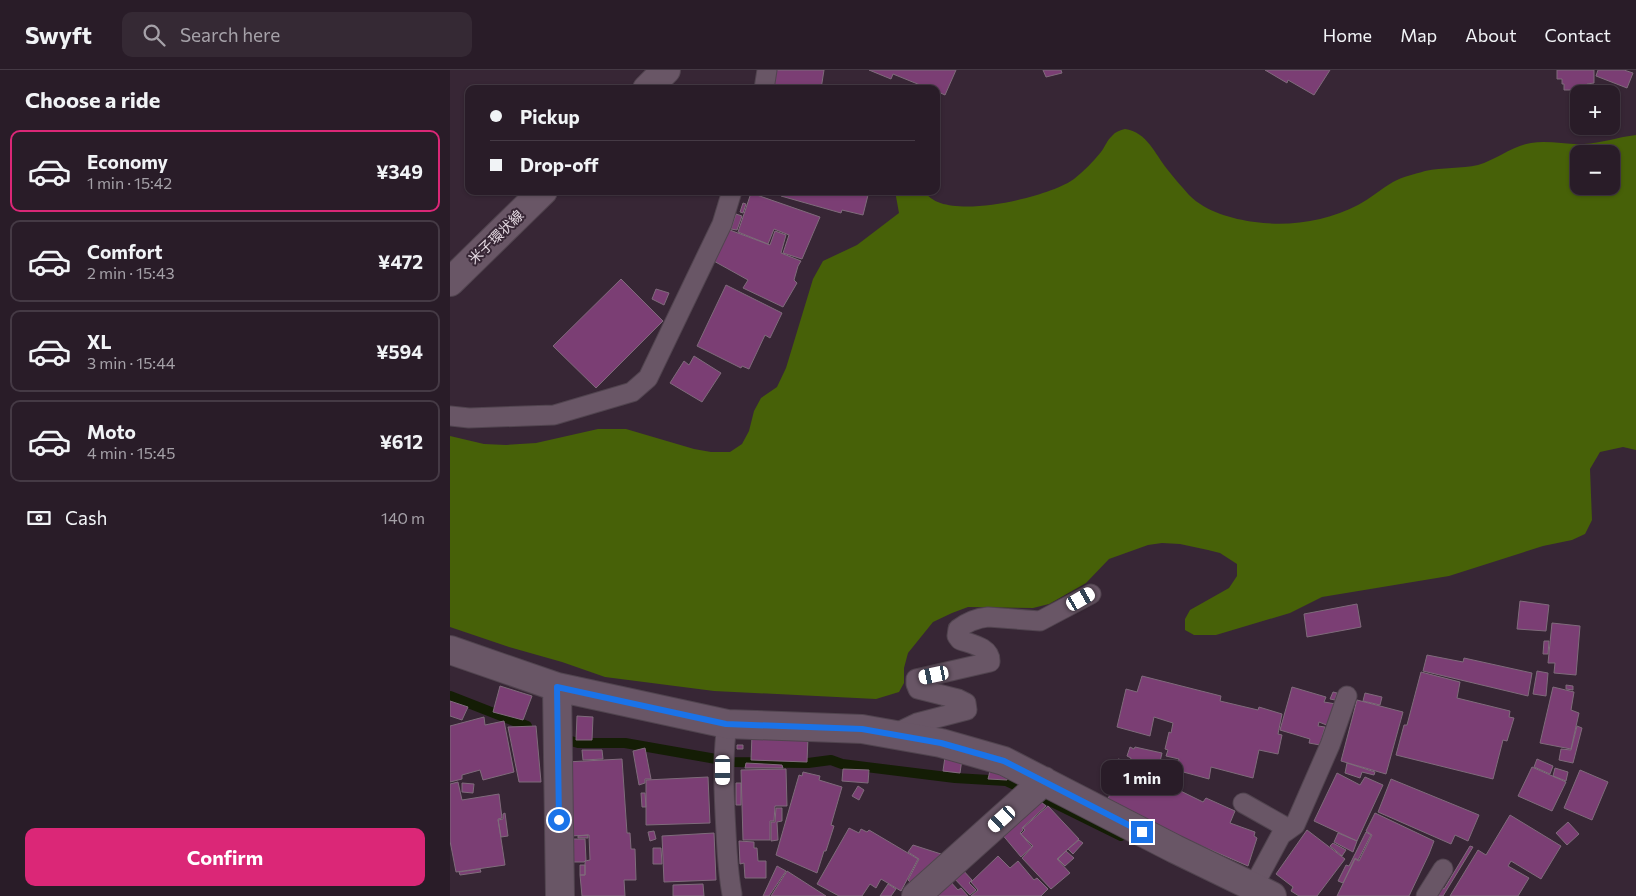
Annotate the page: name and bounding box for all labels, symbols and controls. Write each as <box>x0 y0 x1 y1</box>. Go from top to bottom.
search box <box>122 12 472 57</box>
text: Swyft <box>25 20 92 49</box>
icon: search <box>140 21 168 49</box>
text: Search here <box>180 23 280 46</box>
text: Home <box>1323 24 1372 46</box>
text: Map <box>1400 24 1437 46</box>
text: About <box>1465 24 1517 46</box>
text: Contact <box>1545 24 1611 46</box>
map controls <box>1570 85 1620 195</box>
button: + <box>1570 85 1620 135</box>
text: Choose a ride <box>25 86 160 113</box>
text: Pickup <box>520 105 580 128</box>
button: − <box>1570 145 1620 195</box>
icon: car <box>27 149 72 194</box>
text: Economy <box>87 150 168 173</box>
text: Drop-off <box>520 153 599 176</box>
text: ¥349 <box>376 160 423 183</box>
text: 1 min · 15:42 <box>87 173 172 192</box>
street label: 米子環状線 <box>465 206 527 267</box>
icon: car <box>27 239 72 284</box>
text: Comfort <box>87 240 163 263</box>
text: ¥472 <box>378 250 423 273</box>
text: 2 min · 15:43 <box>87 263 175 282</box>
icon: car <box>27 329 72 374</box>
text: XL <box>87 330 112 353</box>
text: ¥594 <box>376 340 423 363</box>
text: 3 min · 15:44 <box>87 353 175 372</box>
icon: car <box>27 419 72 464</box>
text: Moto <box>87 420 136 443</box>
text: ¥612 <box>380 430 423 453</box>
text: 4 min · 15:45 <box>87 443 175 462</box>
icon: cash <box>25 504 53 532</box>
text: Cash <box>65 506 107 529</box>
text: 140 m <box>381 508 425 527</box>
car <box>1064 585 1097 613</box>
car <box>917 665 950 685</box>
car <box>715 755 730 785</box>
callout: 1 min <box>1101 760 1183 794</box>
text: 1 min <box>1123 768 1161 787</box>
car <box>985 803 1018 835</box>
route start <box>548 809 570 831</box>
route end <box>1131 821 1153 843</box>
button: Confirm <box>25 828 425 886</box>

